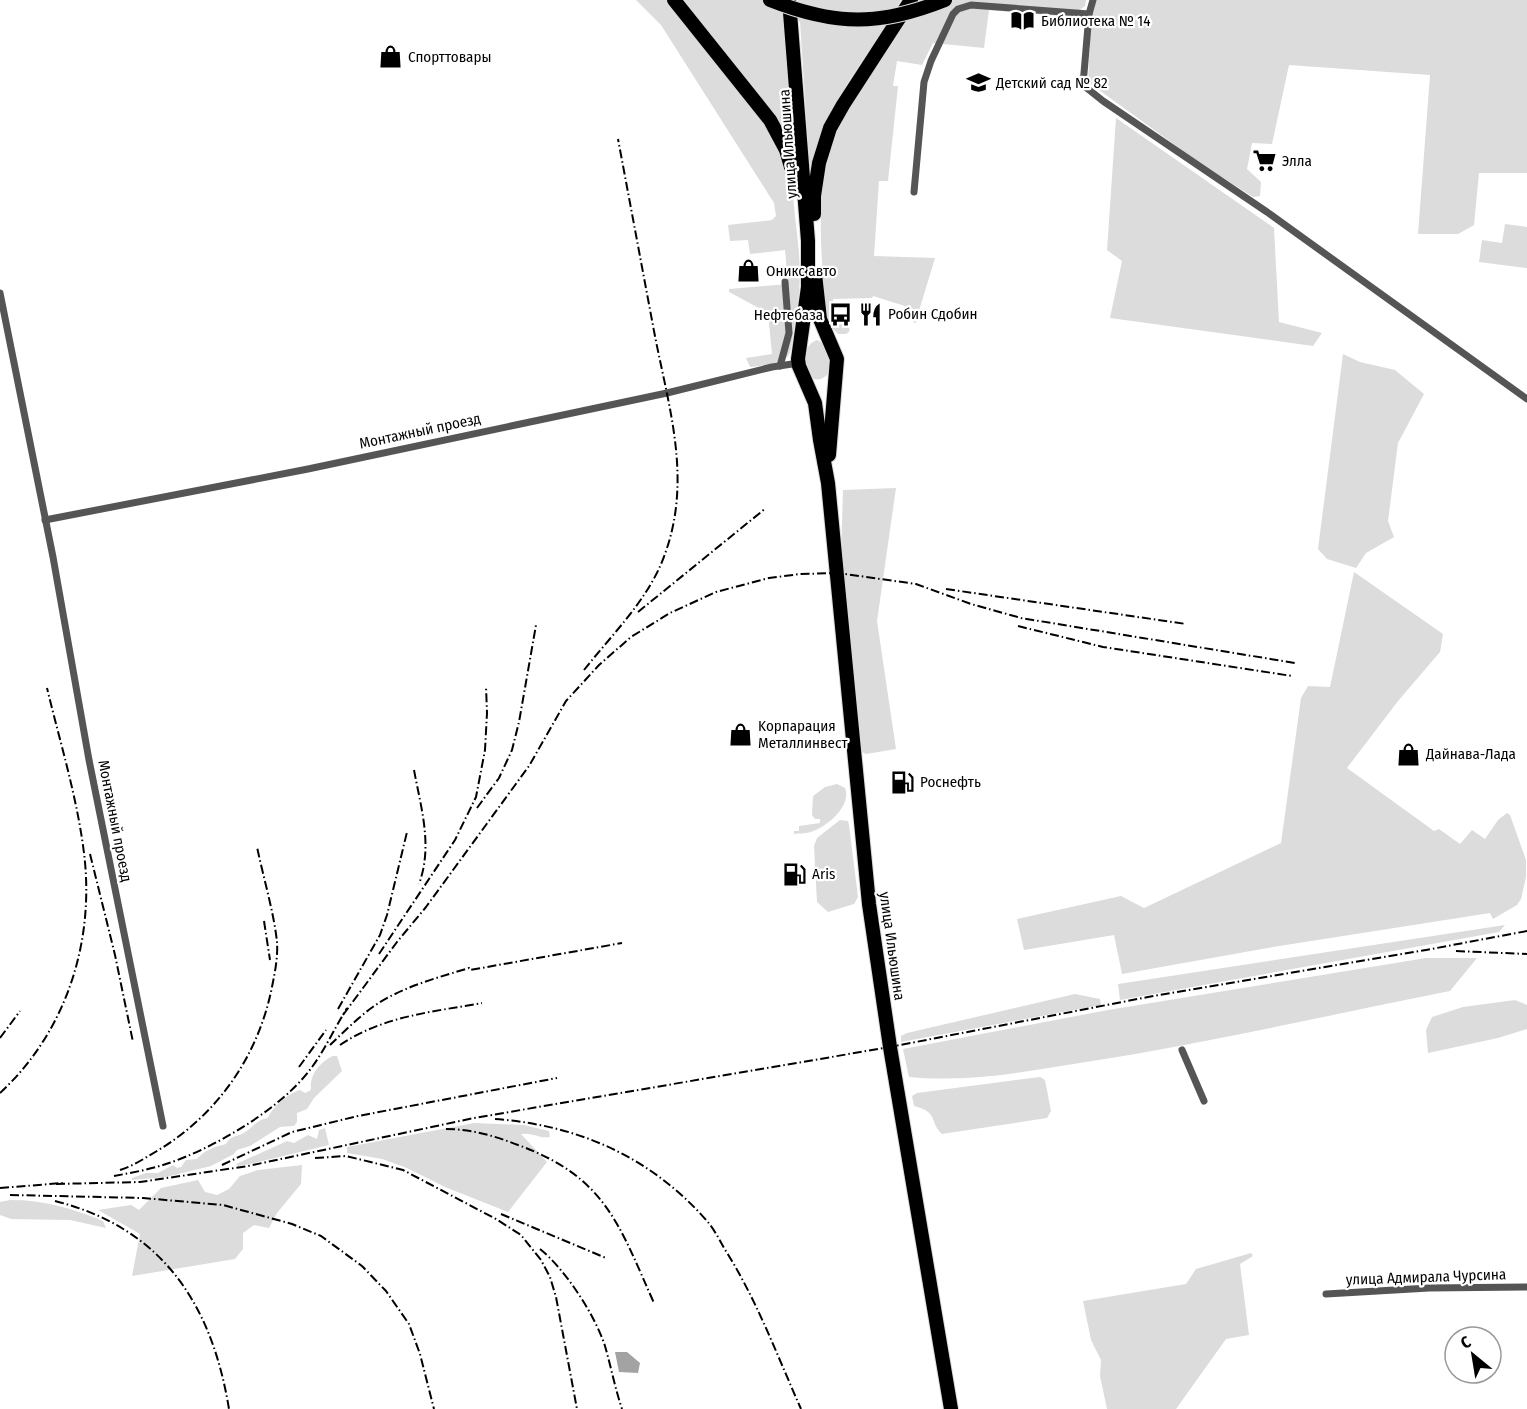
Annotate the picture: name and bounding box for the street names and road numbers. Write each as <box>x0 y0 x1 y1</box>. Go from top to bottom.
street label: улица Ильюшина <box>775 89 801 199</box>
street label: Монтажный проезд <box>358 409 482 453</box>
street label: Монтажный проезд <box>94 759 136 883</box>
street label: улица Ильюшина <box>875 890 909 1002</box>
street label: улица Адмирала Чурсина <box>1346 1265 1506 1289</box>

